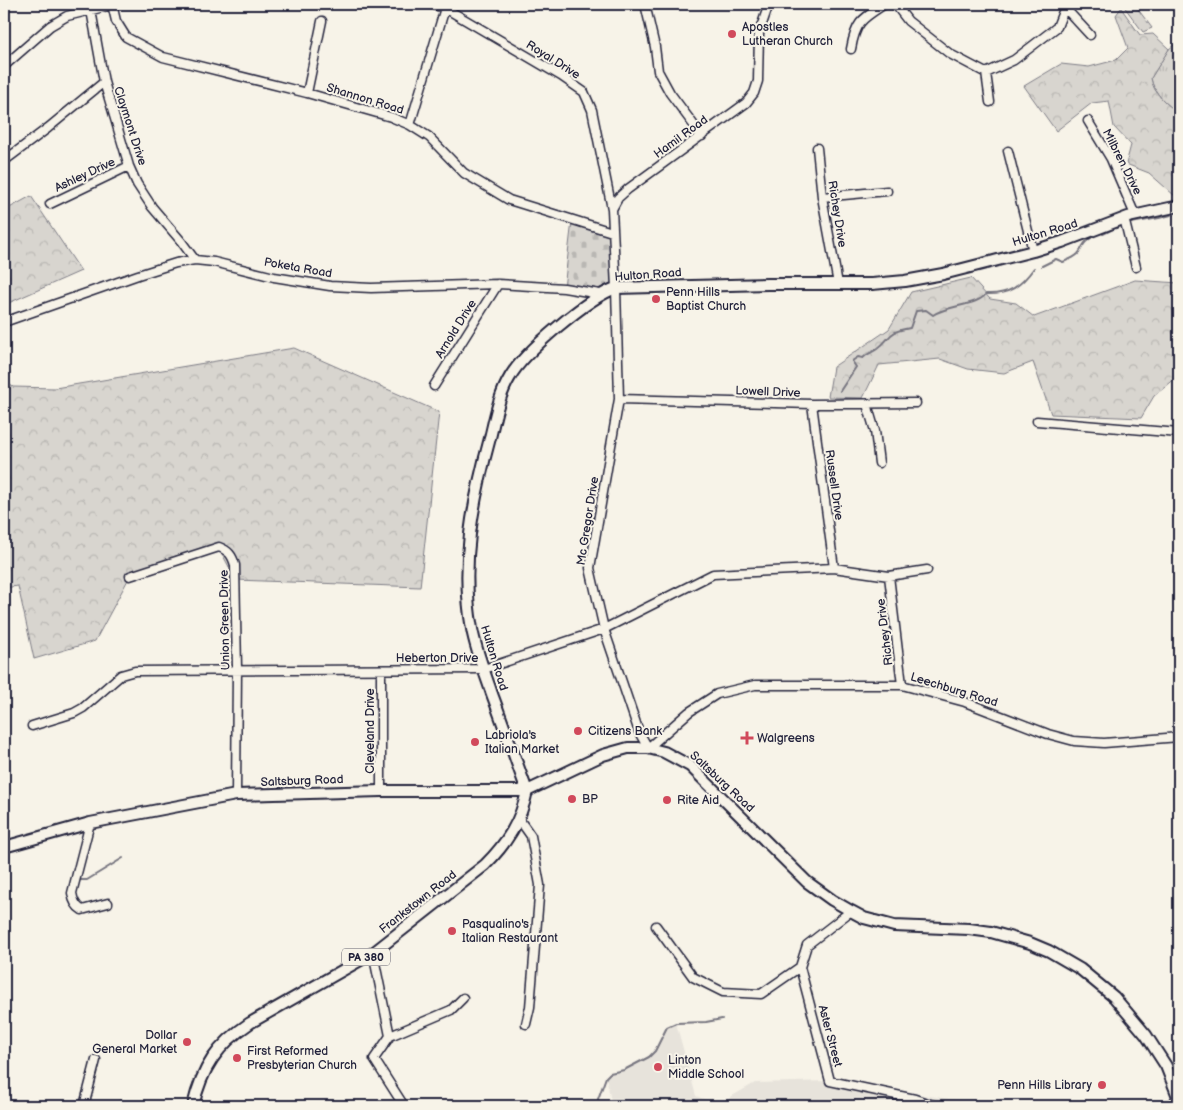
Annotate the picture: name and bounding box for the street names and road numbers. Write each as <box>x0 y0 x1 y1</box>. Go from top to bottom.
street label: Royal Drive <box>523 37 583 83</box>
street label: Shannon Road <box>325 80 406 118</box>
street label: Claymont Drive <box>110 85 150 167</box>
street label: Hamil Road <box>651 112 711 162</box>
street label: Milbren Drive <box>1099 127 1145 197</box>
street label: Ashley Drive <box>52 154 118 196</box>
street label: Richey Drive <box>824 180 850 248</box>
street label: Hulton Road <box>1011 216 1079 250</box>
street label: Poketa Road <box>263 255 333 281</box>
street label: Hulton Road <box>614 265 682 285</box>
street label: Arnold Drive <box>432 297 480 361</box>
street label: Lowell Drive <box>735 383 801 401</box>
street label: Russell Drive <box>822 449 846 521</box>
street label: Mc Gregor Drive <box>574 476 602 566</box>
street label: Union Green Drive <box>217 570 233 670</box>
street label: Richey Drive <box>873 598 897 666</box>
street label: Hulton Road <box>477 624 511 692</box>
street label: Heberton Drive <box>396 651 478 666</box>
street label: Leechburg Road <box>909 670 1000 710</box>
street label: Cleveland Drive <box>363 688 378 774</box>
street label: Saltsburg Road <box>687 748 757 816</box>
street label: Saltsburg Road <box>260 772 344 790</box>
street label: Frankstown Road <box>376 867 460 937</box>
road number: PA 380 <box>342 949 390 966</box>
street label: Aster Street <box>815 1003 846 1069</box>

